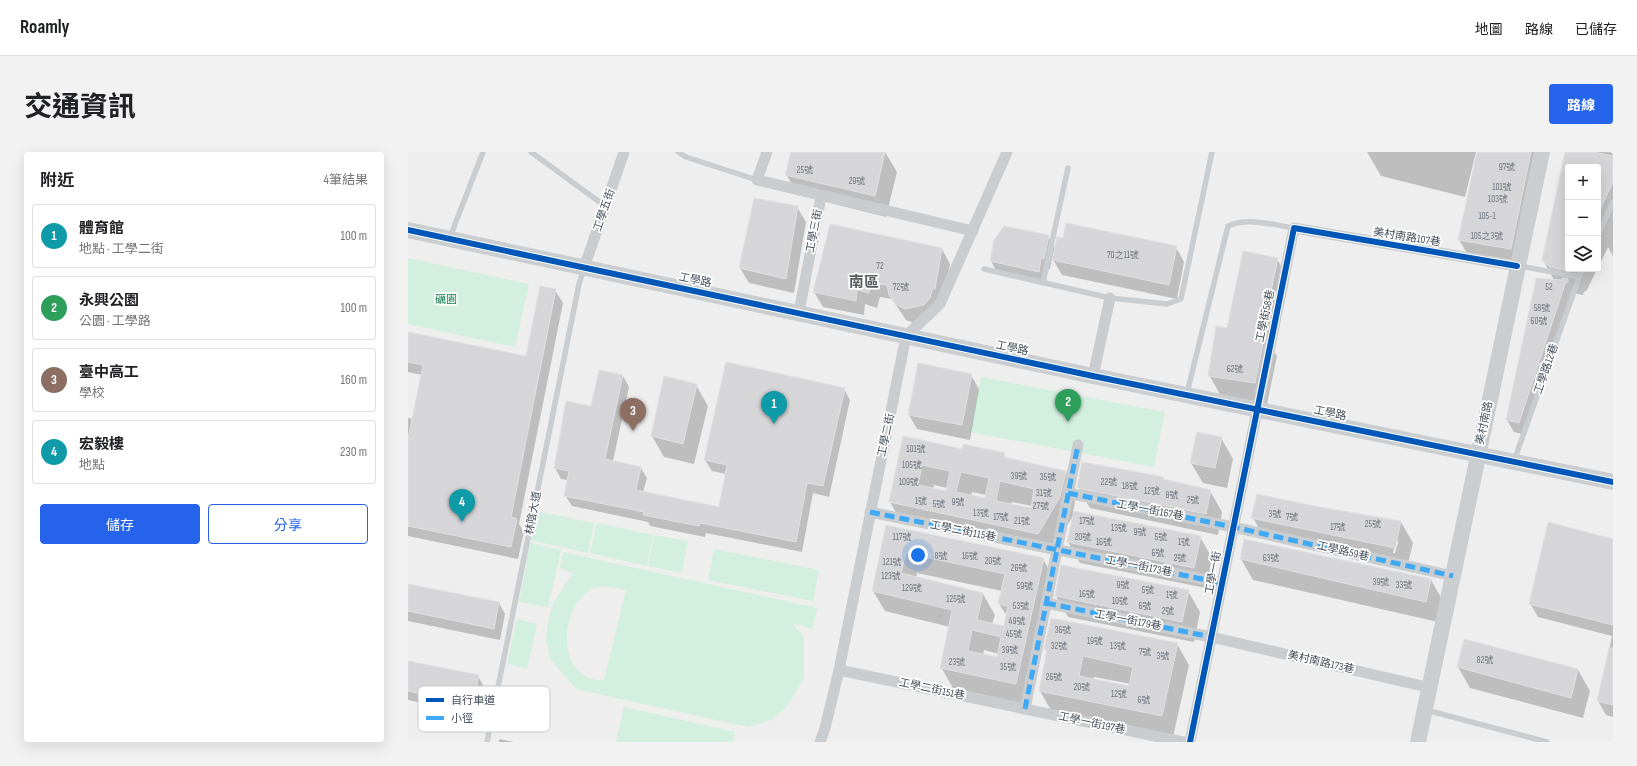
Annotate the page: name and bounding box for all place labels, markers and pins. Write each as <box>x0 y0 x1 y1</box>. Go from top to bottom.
pin: 2 <box>1055 389 1081 422</box>
pin: 1 <box>761 391 787 424</box>
pin: 3 <box>620 398 646 431</box>
pin: 4 <box>449 489 475 522</box>

